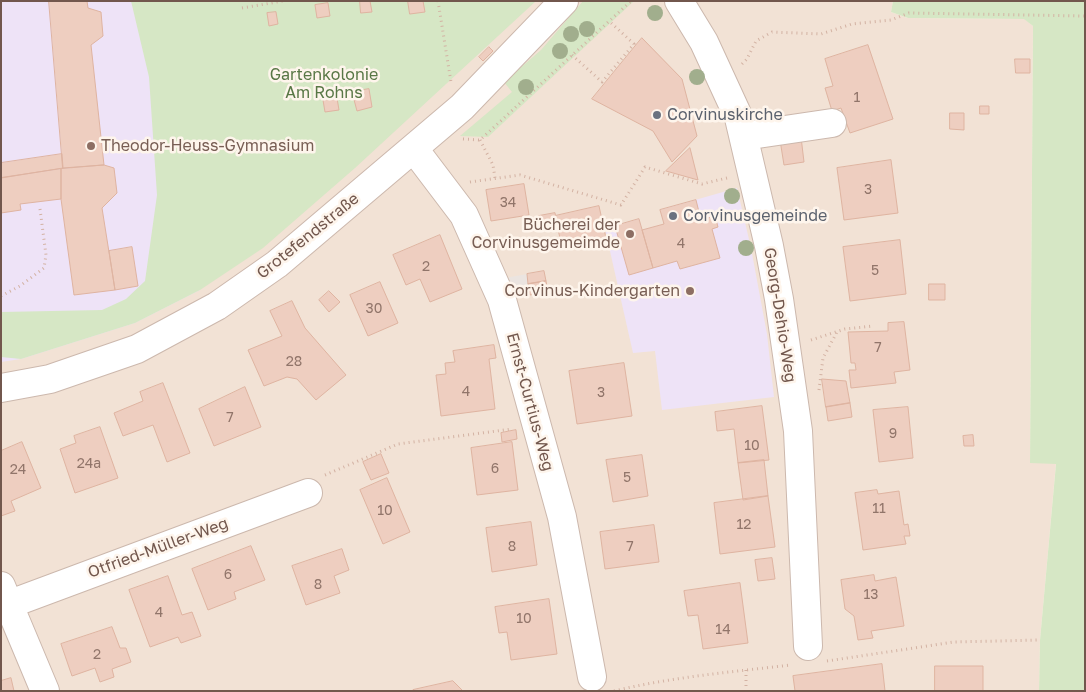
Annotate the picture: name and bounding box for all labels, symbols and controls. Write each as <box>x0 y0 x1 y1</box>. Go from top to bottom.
park label: Gartenkolonie Am Rohns <box>270 65 378 103</box>
house number: 1 <box>854 90 860 106</box>
place label: Corvinuskirche <box>667 105 783 125</box>
marker: Corvinuskirche <box>651 109 663 121</box>
place label: Theodor-Heuss-Gymnasium <box>101 136 314 156</box>
marker: Theodor-Heuss-Gymnasium <box>85 140 97 152</box>
house number: 3 <box>864 182 872 198</box>
street label: Grotefendstraße <box>253 189 363 283</box>
house number: 34 <box>500 195 516 211</box>
place label: Corvinusgemeinde <box>683 206 827 226</box>
marker: Corvinusgemeinde <box>667 210 679 222</box>
place label: Bücherei der Corvinusgemeimde <box>471 215 620 253</box>
marker: Bücherei der Corvinusgemeimde <box>624 228 636 240</box>
house number: 4 <box>677 236 685 252</box>
street label: Georg-Dehio-Weg <box>760 246 800 384</box>
house number: 2 <box>422 259 430 275</box>
house number: 5 <box>871 263 879 279</box>
place label: Corvinus-Kindergarten <box>504 281 680 301</box>
marker: Corvinus-Kindergarten <box>684 285 696 297</box>
house number: 30 <box>366 301 382 317</box>
street label: Ernst-Curtius-Weg <box>502 331 558 473</box>
house number: 7 <box>874 340 882 356</box>
house number: 28 <box>286 354 302 370</box>
house number: 4 <box>462 384 470 400</box>
house number: 3 <box>597 385 605 401</box>
house number: 7 <box>226 410 234 426</box>
house number: 9 <box>889 426 897 442</box>
house number: 10 <box>744 438 760 454</box>
house number: 24a <box>77 456 101 472</box>
house number: 6 <box>491 461 499 477</box>
house number: 24 <box>10 462 26 478</box>
house number: 5 <box>623 470 631 486</box>
house number: 11 <box>872 501 886 517</box>
house number: 10 <box>377 503 393 519</box>
street label: Otfried-Müller-Weg <box>85 514 231 582</box>
house number: 12 <box>737 517 751 533</box>
house number: 8 <box>508 539 516 555</box>
house number: 7 <box>626 539 634 555</box>
house number: 6 <box>224 567 232 583</box>
house number: 8 <box>314 577 322 593</box>
house number: 13 <box>864 587 878 603</box>
house number: 4 <box>155 605 163 621</box>
house number: 10 <box>516 611 532 627</box>
house number: 14 <box>715 622 731 638</box>
house number: 2 <box>93 647 101 663</box>

